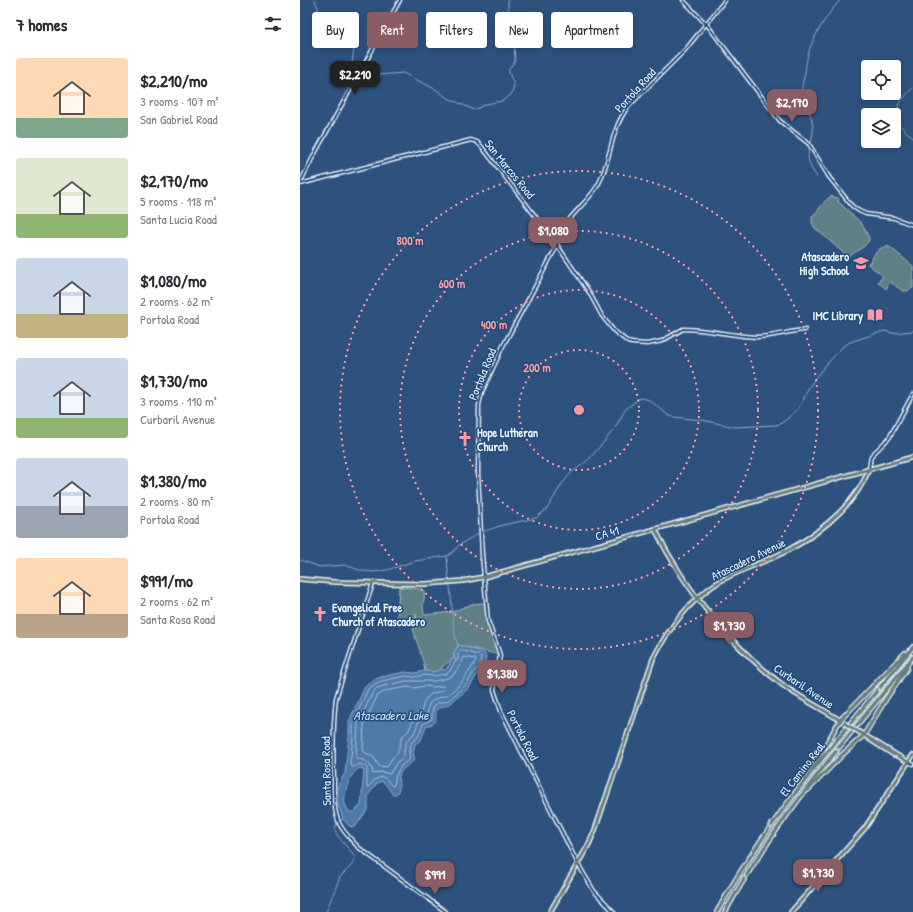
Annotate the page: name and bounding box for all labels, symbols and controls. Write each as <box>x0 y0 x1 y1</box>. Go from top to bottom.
chip: Buy <box>312 12 359 48</box>
chip: Rent <box>367 12 418 48</box>
chip: Filters <box>426 12 487 48</box>
chip: New <box>495 12 543 48</box>
chip: Apartment <box>551 12 633 48</box>
text: 7 homes <box>16 13 67 36</box>
icon: filters <box>262 13 284 35</box>
map controls <box>861 60 901 148</box>
button: locate <box>861 60 901 100</box>
pin: $2,210 <box>322 61 388 95</box>
street label: Portola Road <box>610 64 660 116</box>
text: $2,210 <box>339 65 371 83</box>
text: $2,210/mo <box>140 69 207 92</box>
icon: home <box>48 74 96 122</box>
pin: $2,170 <box>759 89 825 123</box>
text: 3 rooms · 107 m² <box>140 92 219 110</box>
text: $2,170 <box>776 93 808 111</box>
button: layers <box>861 108 901 148</box>
text: San Gabriel Road <box>140 110 217 128</box>
street label: San Marcos Road <box>481 136 539 202</box>
text: $2,170/mo <box>140 169 208 192</box>
icon: home <box>48 174 96 222</box>
text: 5 rooms · 118 m² <box>140 192 216 210</box>
text: Santa Lucia Road <box>140 210 217 228</box>
pin: $1,080 <box>520 217 586 251</box>
text: $1,080 <box>537 221 569 239</box>
text: 800 m <box>397 232 423 249</box>
place label: Atascadero High School <box>799 248 850 280</box>
school or university icon: Atascadero High School <box>852 254 870 272</box>
text: $1,080/mo <box>140 269 206 292</box>
icon: home <box>48 274 96 322</box>
text: 600 m <box>439 275 465 292</box>
text: 2 rooms · 62 m² <box>140 292 213 310</box>
library icon: IMC Library <box>866 306 884 324</box>
place label: IMC Library <box>813 307 863 325</box>
text: Portola Road <box>140 310 199 328</box>
text: 400 m <box>481 316 507 333</box>
street label: Portola Road <box>464 345 500 402</box>
text: 200 m <box>523 359 551 376</box>
text: $1,730/mo <box>140 369 207 392</box>
icon: home <box>48 374 96 422</box>
text: 3 rooms · 110 m² <box>140 392 217 410</box>
centre of rings <box>572 403 586 417</box>
text: Curbaril Avenue <box>140 410 215 428</box>
place label: Hope Lutheran Church <box>477 424 539 455</box>
church icon: Hope Lutheran Church <box>456 430 474 448</box>
text: $1,380/mo <box>140 469 206 492</box>
icon: home <box>48 474 96 522</box>
text: 2 rooms · 80 m² <box>140 492 213 510</box>
text: Portola Road <box>140 510 199 528</box>
street label: CA 41 <box>593 522 621 544</box>
street label: Atascadero Avenue <box>708 534 788 584</box>
text: $991/mo <box>140 569 193 592</box>
icon: home <box>48 574 96 622</box>
text: 2 rooms · 62 m² <box>140 592 213 610</box>
place label: Evangelical Free Church of Atascadero <box>332 599 425 630</box>
church icon: Evangelical Free Church of Atascadero <box>311 605 329 623</box>
text: Santa Rosa Road <box>140 610 215 628</box>
pin: $1,730 <box>696 612 762 646</box>
text: $1,730 <box>713 616 745 634</box>
pin: $1,380 <box>469 660 535 694</box>
street label: Curbaril Avenue <box>771 660 838 713</box>
text: $1,380 <box>486 664 518 682</box>
one-way arrow <box>877 684 884 691</box>
water label: Atascadero Lake <box>353 706 429 724</box>
street label: Portola Road <box>503 707 543 763</box>
street label: Santa Rosa Road <box>317 736 335 806</box>
street label: El Camino Real <box>775 738 829 800</box>
one-way arrow <box>832 748 839 755</box>
one-way arrow <box>769 822 776 829</box>
pin: $1,730 <box>785 859 851 893</box>
pin: $991 <box>411 861 459 895</box>
text: $1,730 <box>802 863 834 881</box>
text: $991 <box>425 865 445 883</box>
one-way arrow <box>740 875 747 882</box>

